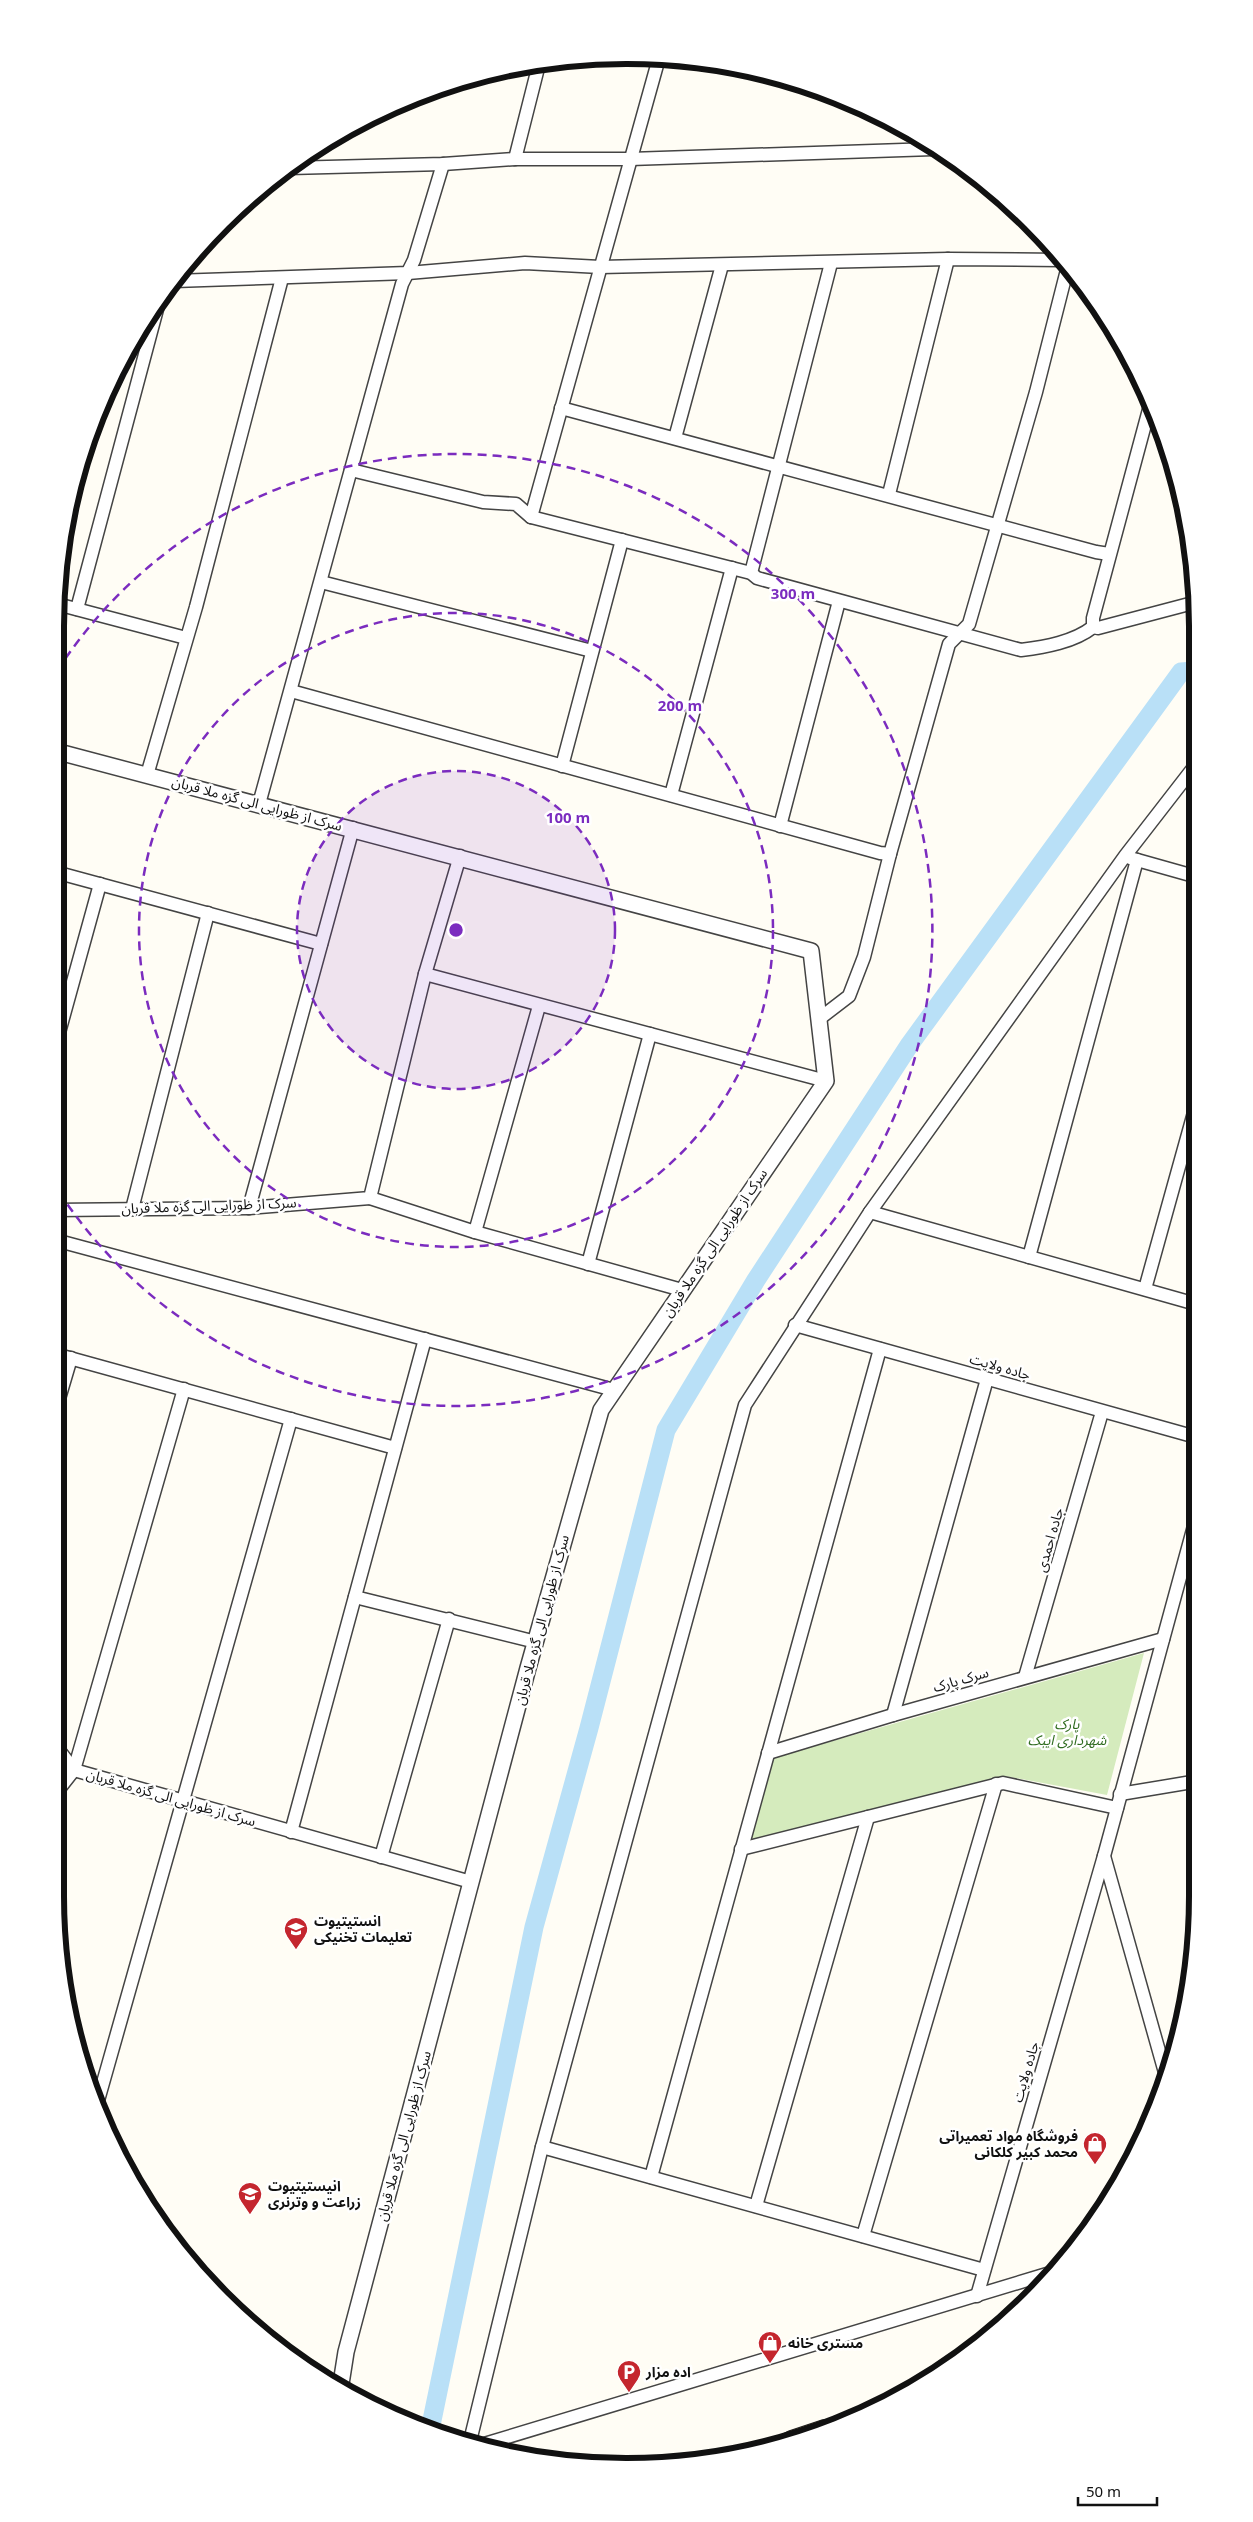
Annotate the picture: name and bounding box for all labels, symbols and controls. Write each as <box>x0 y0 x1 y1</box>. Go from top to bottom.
text: 300 m <box>771 578 815 610</box>
text: 200 m <box>658 690 702 722</box>
street label: سرک از ظورایی الی گزه ملا قربان <box>168 767 346 841</box>
text: 100 m <box>546 802 590 834</box>
centre of rings <box>447 921 465 939</box>
street label: سرک از ظورایی الی گزه ملا قربان <box>654 1162 776 1324</box>
street label: سرک از ظورایی الی گزه ملا قربان <box>121 1188 297 1224</box>
street label: جاده ولایت <box>966 1344 1034 1390</box>
street label: جاده احمدی <box>1027 1504 1073 1576</box>
street label: سرک از ظورایی الی گزه ملا قربان <box>505 1531 579 1709</box>
street label: سرک پارک <box>930 1658 992 1702</box>
park label: پارک شهرداری ایبک <box>1028 1710 1107 1755</box>
street label: سرک از ظورایی الی گزه ملا قربان <box>83 1760 259 1836</box>
place label: انستیتیوت تعلیمات تخنیکی <box>314 1907 412 1952</box>
school or university icon: انستیتیوت تعلیمات تخنیکی <box>283 1916 309 1950</box>
street label: جاده ولایت <box>1003 2038 1049 2106</box>
street label: سرک از ظورایی الی گزه ملا قربان <box>367 2047 441 2225</box>
place label: فروشگاه مواد تعمیراتی محمد کبیر کلکانی <box>939 2122 1078 2167</box>
shop icon: فروشگاه مواد تعمیراتی محمد کبیر کلکانی <box>1082 2131 1108 2165</box>
place label: انیستیتیوت زراعت و وترنری <box>268 2172 361 2217</box>
school or university icon: انیستیتیوت زراعت و وترنری <box>237 2181 263 2215</box>
place label: مستری خانه <box>788 2329 863 2358</box>
shop icon: مستری خانه <box>757 2330 783 2364</box>
place label: اده مزار <box>645 2358 691 2387</box>
parking icon: اده مزار <box>616 2359 642 2393</box>
scale bar <box>1078 2474 1157 2506</box>
text: 50 m <box>1086 2476 1121 2508</box>

